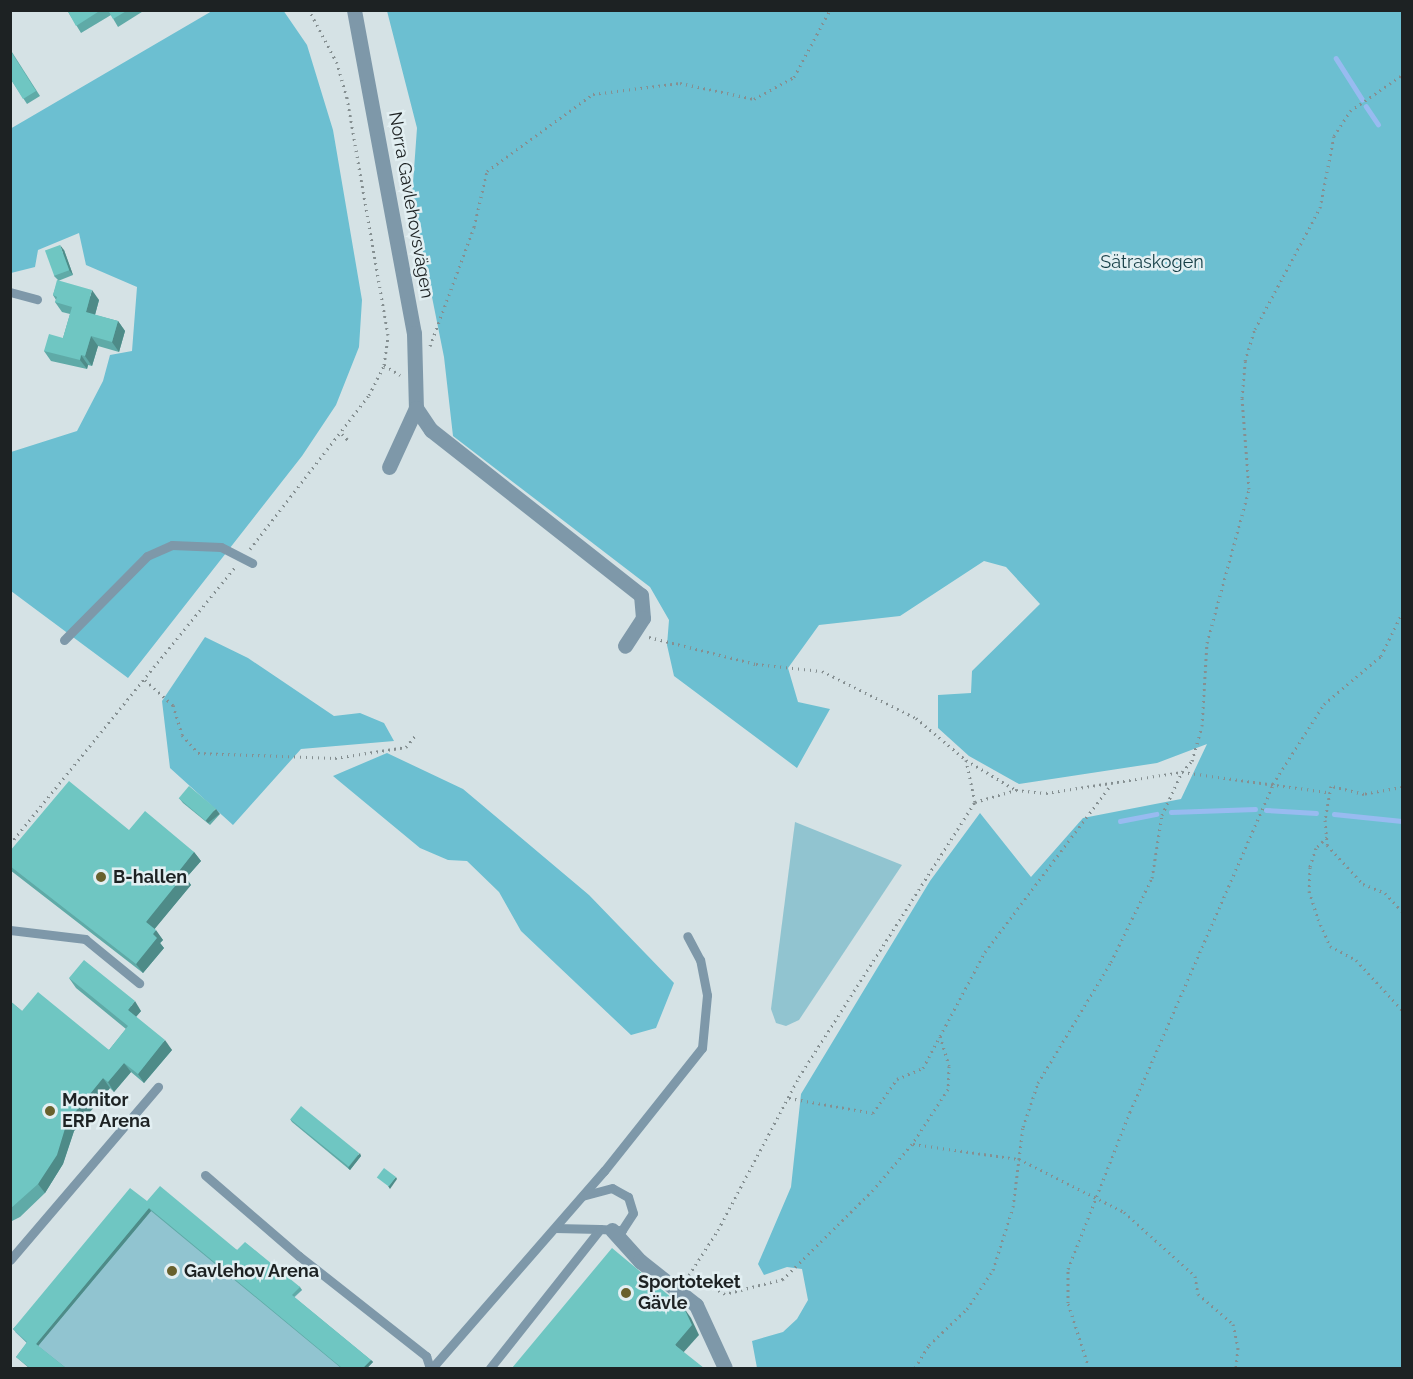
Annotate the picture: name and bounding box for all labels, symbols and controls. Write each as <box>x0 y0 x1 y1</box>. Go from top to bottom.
street label: Norra Gavlehovsvägen <box>384 110 438 300</box>
park label: Sätraskogen <box>1100 251 1204 273</box>
place label: B-hallen <box>113 866 187 888</box>
marker: B-hallen <box>94 870 108 884</box>
place label: Monitor ERP Arena <box>62 1090 151 1132</box>
marker: Monitor ERP Arena <box>43 1104 57 1118</box>
place label: Gavlehov Arena <box>184 1260 320 1282</box>
marker: Gavlehov Arena <box>165 1264 179 1278</box>
place label: Sportoteket Gävle <box>638 1272 741 1314</box>
marker: Sportoteket Gävle <box>619 1286 633 1300</box>

